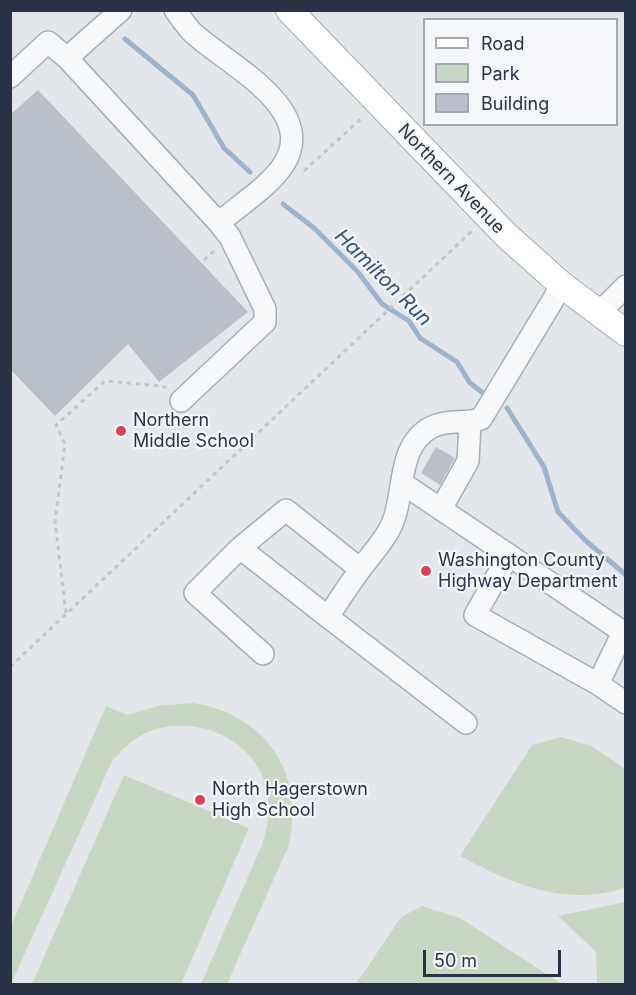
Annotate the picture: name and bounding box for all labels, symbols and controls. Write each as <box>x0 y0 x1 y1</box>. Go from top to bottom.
legend <box>423 18 618 126</box>
text: Road <box>481 33 524 54</box>
text: Park <box>481 63 520 84</box>
text: Building <box>481 93 549 114</box>
street label: Northern Avenue <box>393 120 509 238</box>
water label: Hamilton Run <box>330 225 436 331</box>
place label: Northern Middle School <box>133 410 254 452</box>
marker: Northern Middle School <box>114 424 128 438</box>
place label: Washington County Highway Department <box>438 550 618 592</box>
marker: Washington County Highway Department <box>419 564 433 578</box>
place label: North Hagerstown High School <box>212 779 368 822</box>
marker: North Hagerstown High School <box>193 793 207 807</box>
scale bar <box>426 938 564 976</box>
text: 50 m <box>434 950 477 971</box>

